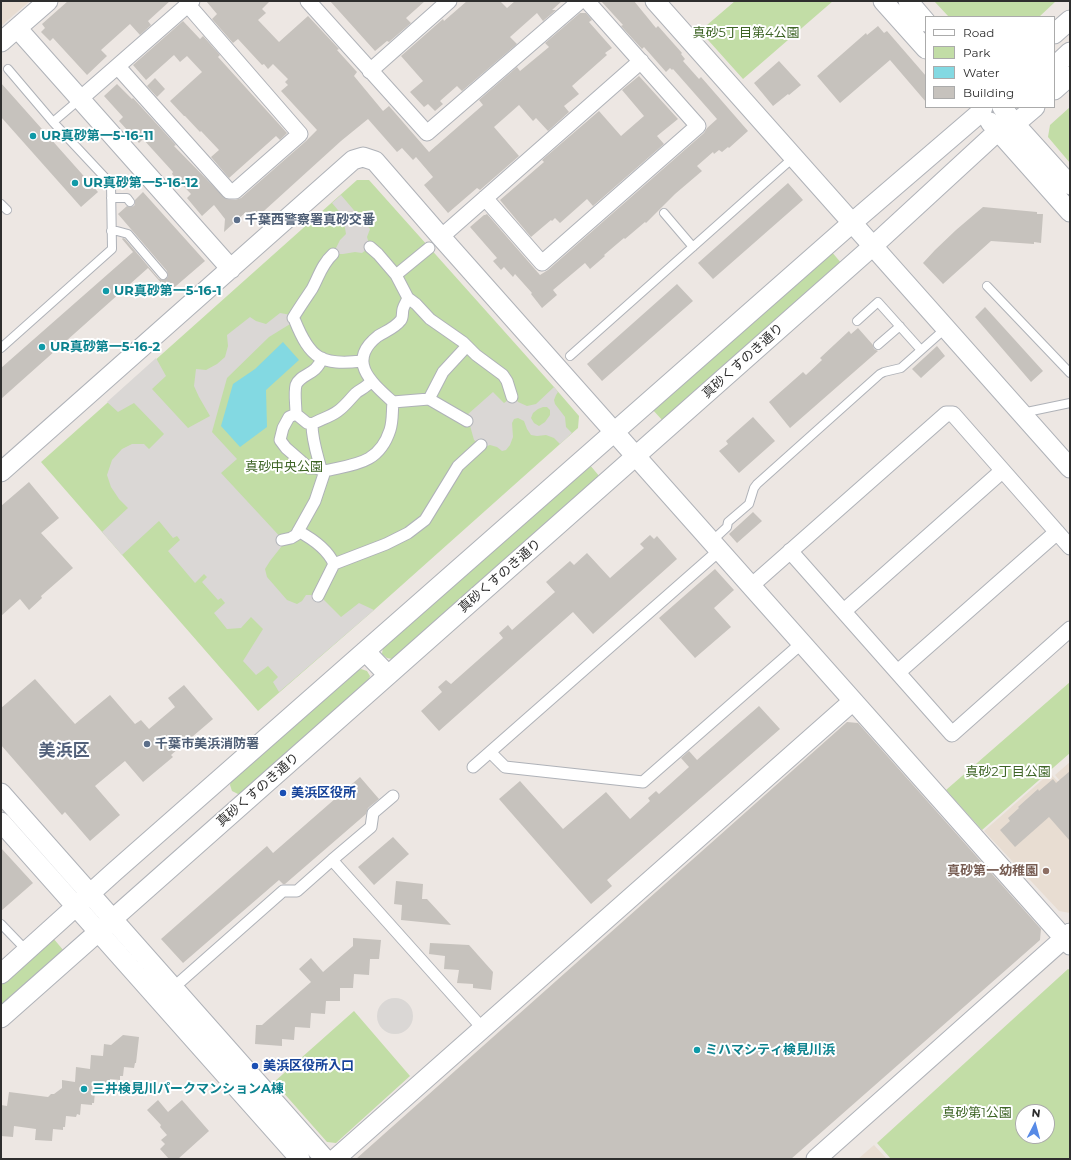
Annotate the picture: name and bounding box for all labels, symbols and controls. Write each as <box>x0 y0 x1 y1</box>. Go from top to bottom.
legend <box>925 16 1055 108</box>
park label: 真砂5丁目第4公園 <box>693 25 799 41</box>
text: Road <box>963 25 994 40</box>
text: Park <box>963 45 990 60</box>
text: Water <box>963 65 999 80</box>
text: Building <box>963 85 1014 100</box>
place label: UR真砂第一5-16-11 <box>41 128 154 144</box>
marker: UR真砂第一5-16-11 <box>28 131 38 141</box>
place label: UR真砂第一5-16-12 <box>83 175 198 191</box>
marker: UR真砂第一5-16-12 <box>70 178 80 188</box>
place label: 千葉西警察署真砂交番 <box>245 212 375 228</box>
marker: 千葉西警察署真砂交番 <box>232 215 242 225</box>
place label: UR真砂第一5-16-1 <box>114 283 222 299</box>
marker: UR真砂第一5-16-1 <box>101 286 111 296</box>
street label: 真砂くすのき通り <box>699 320 787 402</box>
place label: UR真砂第一5-16-2 <box>50 339 160 355</box>
marker: UR真砂第一5-16-2 <box>37 342 47 352</box>
park label: 真砂中央公園 <box>245 459 323 475</box>
street label: 真砂くすのき通り <box>456 536 544 616</box>
place label: 千葉市美浜消防署 <box>155 736 259 752</box>
marker: 千葉市美浜消防署 <box>142 739 152 749</box>
district label: 美浜区 <box>39 741 89 761</box>
street label: 真砂くすのき通り <box>214 750 302 830</box>
park label: 真砂2丁目公園 <box>965 764 1051 780</box>
place label: 美浜区役所 <box>291 785 356 801</box>
marker: 美浜区役所 <box>278 788 288 798</box>
place label: 真砂第一幼稚園 <box>947 863 1038 879</box>
marker: 真砂第一幼稚園 <box>1041 866 1051 876</box>
place label: ミハマシティ検見川浜 <box>705 1042 835 1058</box>
marker: ミハマシティ検見川浜 <box>692 1045 702 1055</box>
place label: 美浜区役所入口 <box>263 1058 354 1074</box>
marker: 美浜区役所入口 <box>250 1061 260 1071</box>
place label: 三井検見川パークマンションA棟 <box>92 1081 284 1097</box>
marker: 三井検見川パークマンションA棟 <box>79 1084 89 1094</box>
north arrow <box>1015 1104 1055 1144</box>
park label: 真砂第1公園 <box>942 1105 1012 1121</box>
text: N <box>1031 1106 1041 1120</box>

